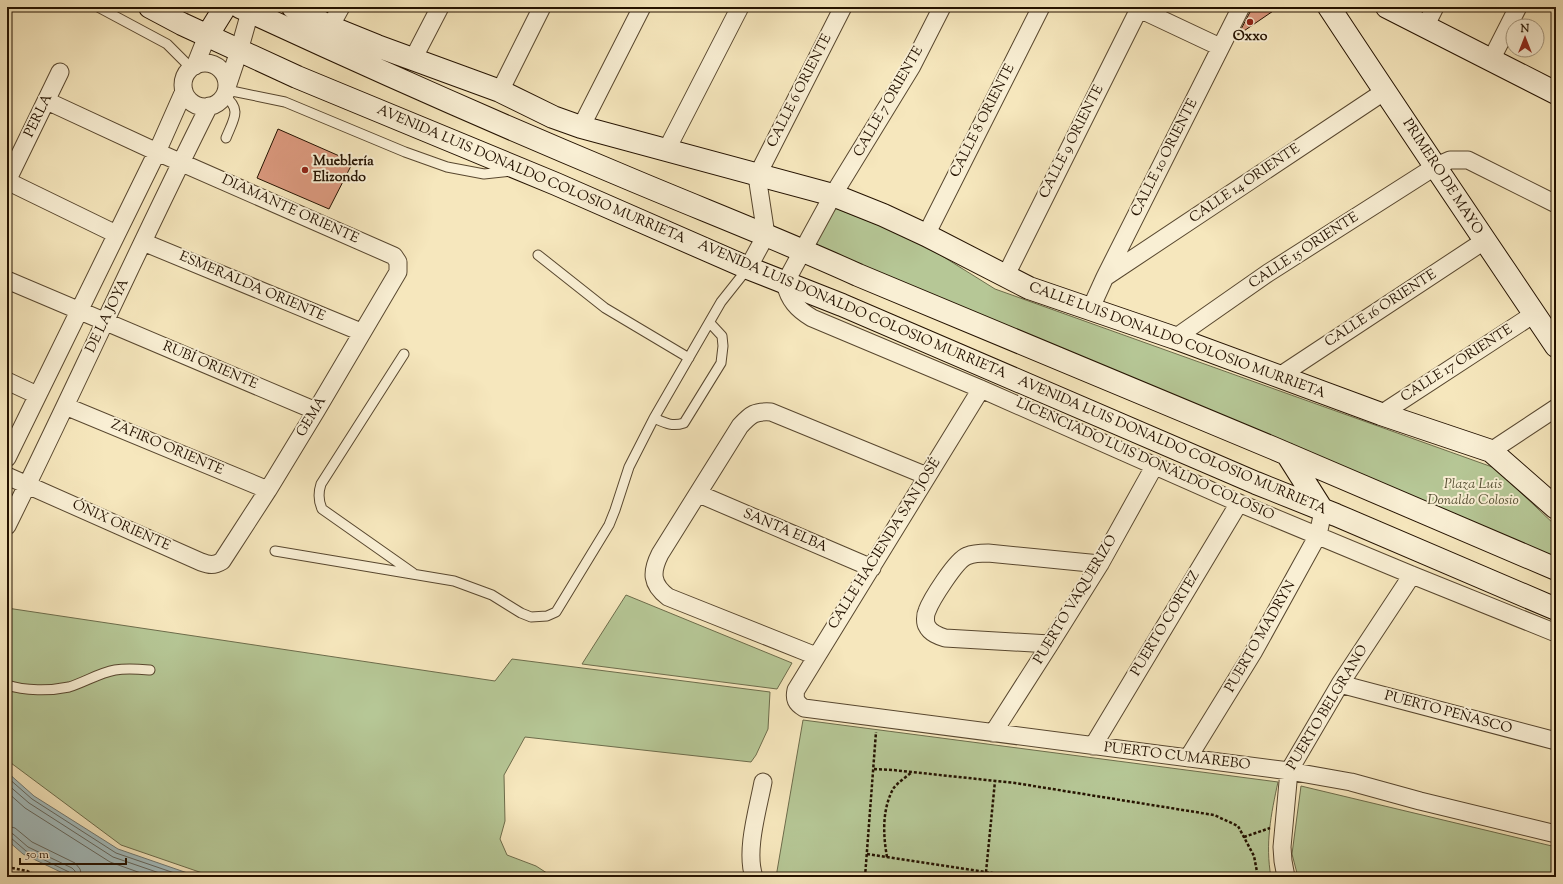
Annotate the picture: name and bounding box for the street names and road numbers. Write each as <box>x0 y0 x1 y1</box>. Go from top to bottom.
street label: CALLE 6 ORIENTE <box>763 30 837 151</box>
street label: CALLE 7 ORIENTE <box>849 42 929 161</box>
street label: CALLE 8 ORIENTE <box>946 60 1020 181</box>
street label: CALLE 9 ORIENTE <box>1035 81 1109 202</box>
street label: PERLA <box>20 90 58 141</box>
street label: CALLE 10 ORIENTE <box>1127 95 1204 220</box>
street label: AVENIDA LUIS DONALDO COLOSIO MURRIETA <box>374 101 689 250</box>
street label: PRIMERO DE MAYO <box>1397 115 1487 239</box>
street label: CALLE 14 ORIENTE <box>1186 139 1305 229</box>
street label: DIAMANTE ORIENTE <box>218 171 362 250</box>
street label: CALLE 15 ORIENTE <box>1245 208 1363 294</box>
street label: AVENIDA LUIS DONALDO COLOSIO MURRIETA <box>695 236 1010 385</box>
street label: ESMERALDA ORIENTE <box>176 247 329 327</box>
street label: CALLE 16 ORIENTE <box>1321 265 1441 353</box>
street label: DE LA JOYA <box>81 275 135 356</box>
street label: CALLE LUIS DONALDO COLOSIO MURRIETA <box>1026 278 1329 404</box>
street label: CALLE 17 ORIENTE <box>1397 320 1517 408</box>
street label: RUBÍ ORIENTE <box>159 337 261 395</box>
street label: AVENIDA LUIS DONALDO COLOSIO MURRIETA <box>1015 372 1330 521</box>
street label: GEMA <box>292 392 332 441</box>
street label: LICENCIADO LUIS DONALDO COLOSIO <box>1013 394 1277 526</box>
street label: ZAFIRO ORIENTE <box>108 415 227 481</box>
street label: CALLE HACIENDA SAN JOSÉ <box>824 454 946 634</box>
street label: ÓNIX ORIENTE <box>69 495 174 557</box>
street label: SANTA ELBA <box>740 504 831 558</box>
street label: PUERTO VAQUERIZO <box>1029 532 1123 668</box>
street label: PUERTO CORTEZ <box>1127 567 1205 680</box>
street label: PUERTO MADRYN <box>1221 577 1301 697</box>
street label: PUERTO BELGRANO <box>1283 641 1373 774</box>
street label: PUERTO PEÑASCO <box>1382 686 1514 740</box>
street label: PUERTO CUMAREBO <box>1103 738 1252 776</box>

